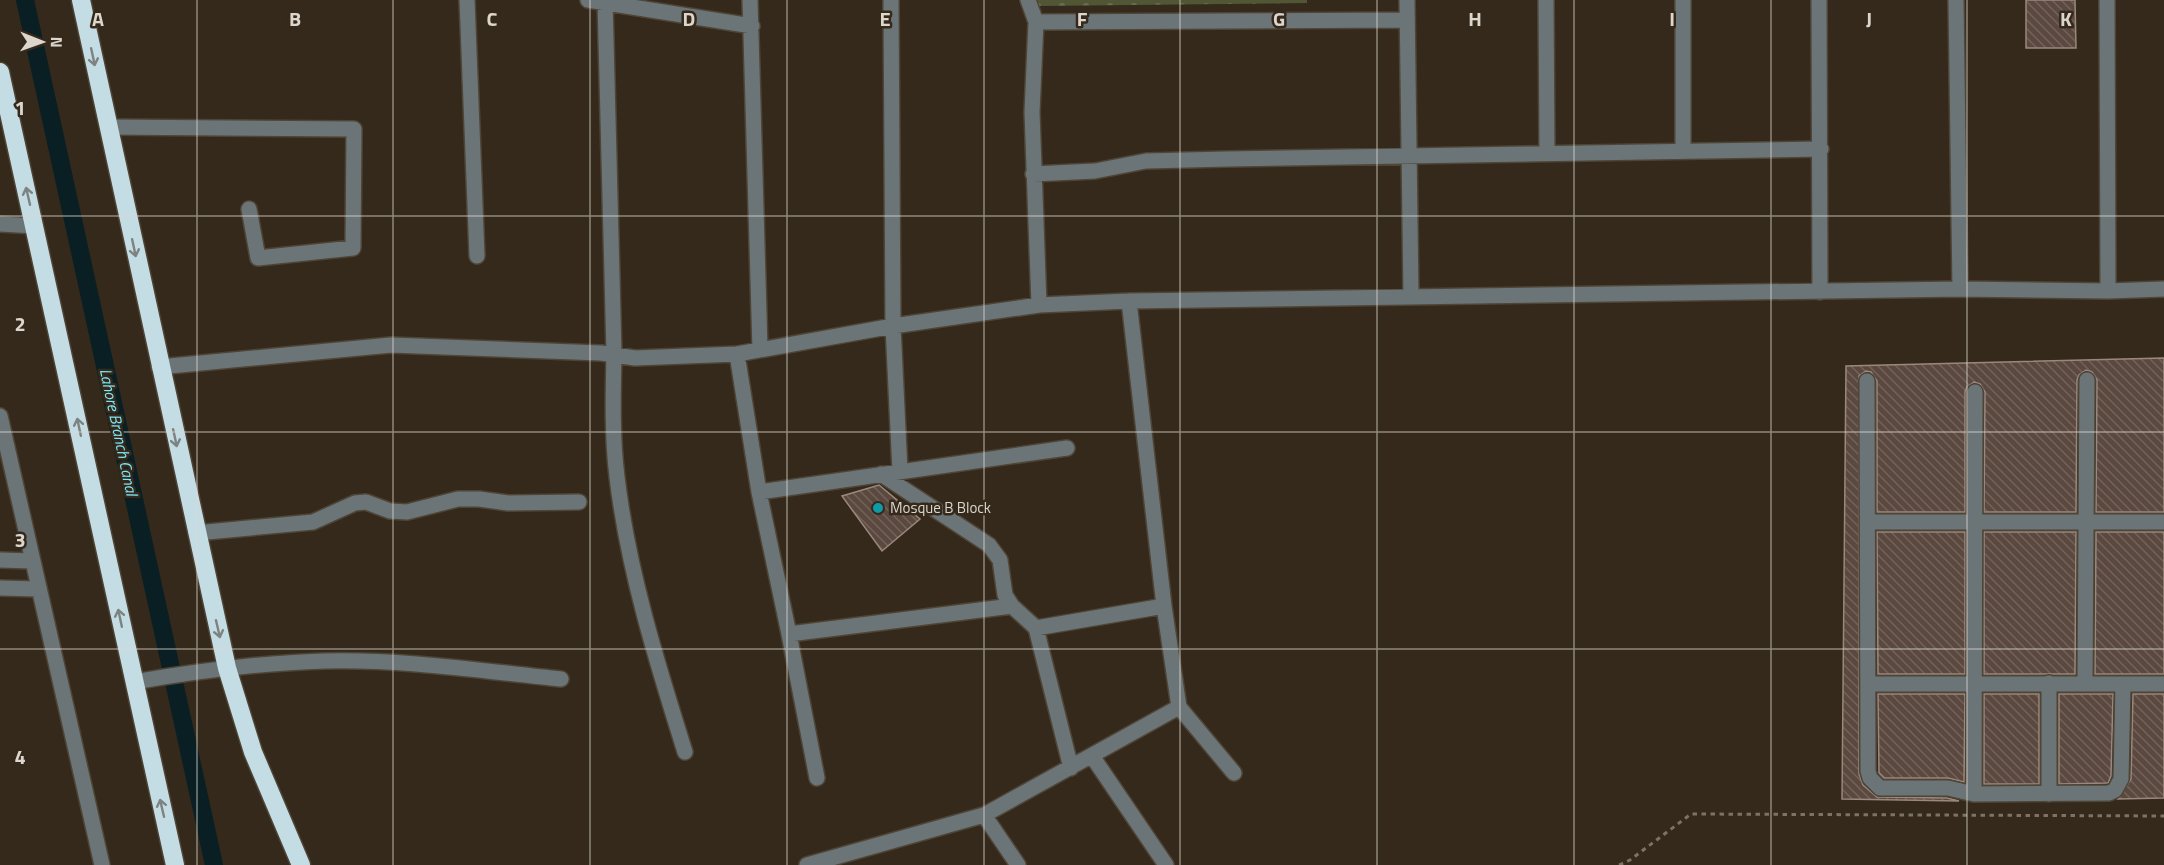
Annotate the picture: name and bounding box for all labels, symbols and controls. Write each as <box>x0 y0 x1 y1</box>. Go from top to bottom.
text: A <box>92 3 104 34</box>
text: B <box>289 3 301 34</box>
text: C <box>487 3 498 34</box>
text: D <box>683 3 695 34</box>
text: E <box>879 3 891 34</box>
text: F <box>1077 3 1088 34</box>
text: G <box>1273 3 1285 34</box>
text: H <box>1468 3 1482 34</box>
text: I <box>1669 3 1675 34</box>
text: J <box>1866 3 1872 34</box>
text: K <box>2060 3 2072 34</box>
north arrow <box>12 12 72 72</box>
text: N <box>45 37 69 48</box>
one-way arrow <box>88 47 99 66</box>
text: 1 <box>14 92 26 123</box>
one-way arrow <box>21 186 33 205</box>
one-way arrow <box>129 238 140 257</box>
text: 2 <box>14 308 26 339</box>
water label: Lahore Branch Canal <box>94 366 145 499</box>
one-way arrow <box>72 418 84 437</box>
one-way arrow <box>170 428 181 448</box>
place label: Mosque B Block <box>890 496 991 519</box>
marker: Mosque B Block <box>871 501 885 515</box>
text: 3 <box>14 524 26 555</box>
one-way arrow <box>114 608 125 628</box>
one-way arrow <box>212 619 224 638</box>
text: 4 <box>14 741 26 772</box>
one-way arrow <box>156 799 168 818</box>

